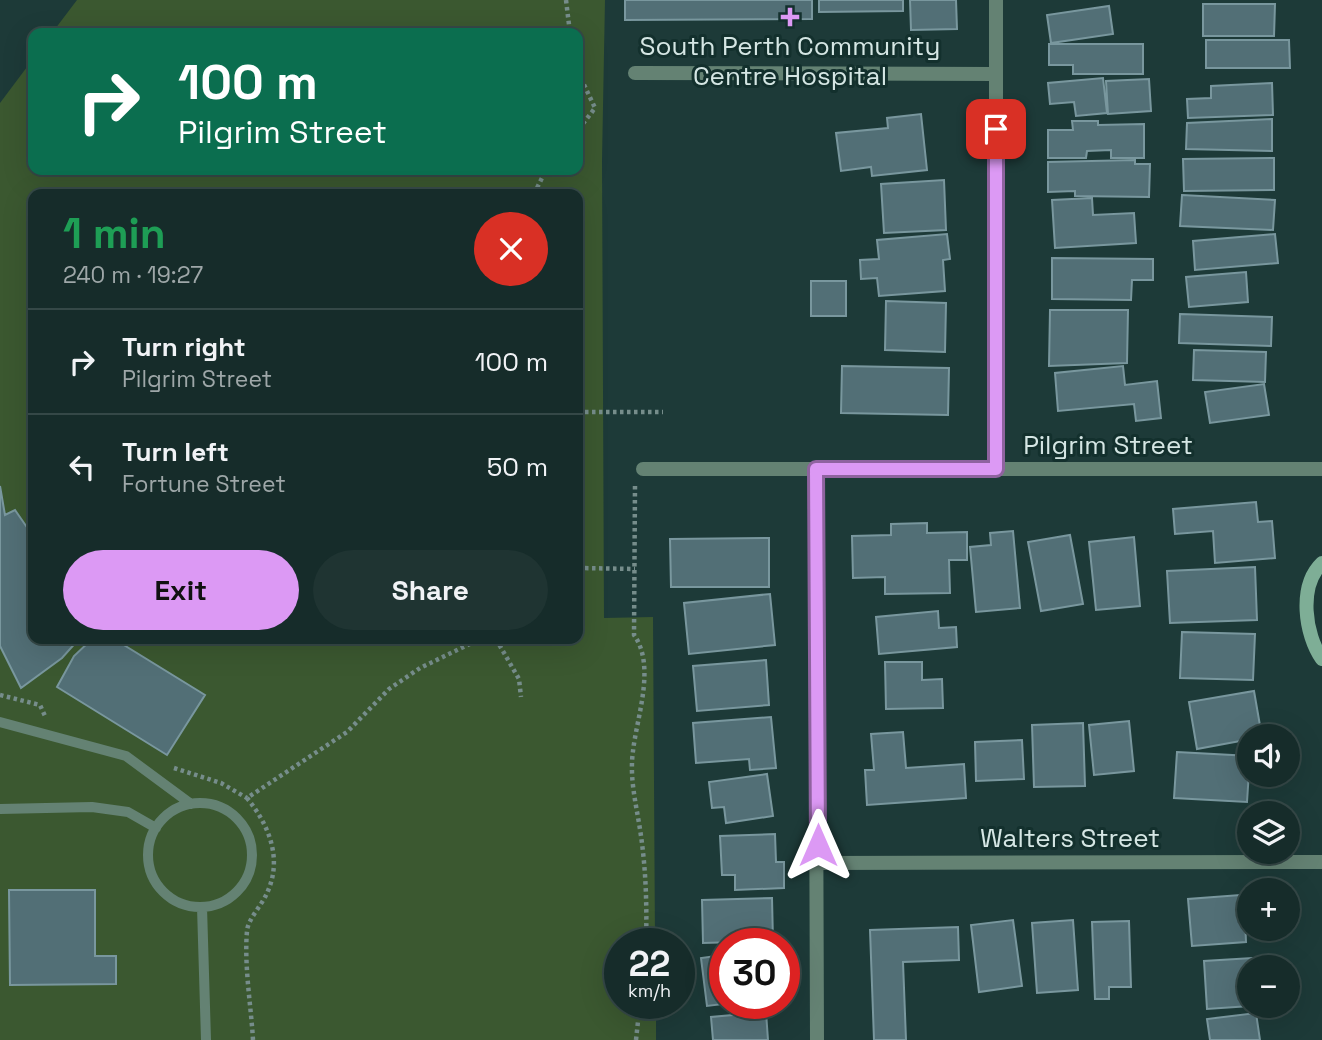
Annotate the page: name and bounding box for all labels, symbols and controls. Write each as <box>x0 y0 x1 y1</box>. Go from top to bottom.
marker: South Perth Community Centre Hospital <box>780 7 800 27</box>
place label: South Perth Community Centre Hospital <box>640 29 940 93</box>
text: 100 m <box>178 51 318 113</box>
icon: right <box>63 56 154 147</box>
pin <box>966 99 1026 159</box>
icon: arrive <box>977 110 1015 148</box>
text: Pilgrim Street <box>178 112 387 152</box>
text: 1 min <box>63 207 166 260</box>
button: close <box>474 212 548 286</box>
text: 240 m · 19:27 <box>63 260 203 290</box>
text: Turn right <box>122 330 246 364</box>
icon: right <box>63 343 101 381</box>
text: 100 m <box>475 345 548 379</box>
text: Pilgrim Street <box>122 364 272 394</box>
street label: Pilgrim Street <box>1023 428 1193 462</box>
text: Turn left <box>122 435 229 469</box>
icon: left <box>63 448 101 486</box>
text: 50 m <box>487 450 548 484</box>
text: Fortune Street <box>122 469 286 499</box>
button: Exit <box>63 550 299 630</box>
button: Share <box>313 550 548 630</box>
map controls <box>1237 724 1300 1018</box>
button: sound <box>1237 724 1300 787</box>
button: layers <box>1237 801 1300 864</box>
position arrow <box>781 808 855 882</box>
street label: Walters Street <box>980 821 1160 855</box>
button: + <box>1237 878 1300 941</box>
speed limit sign: 30 <box>709 928 800 1019</box>
text: 22 <box>629 942 670 986</box>
button: − <box>1237 955 1300 1018</box>
text: km/h <box>628 979 671 1002</box>

